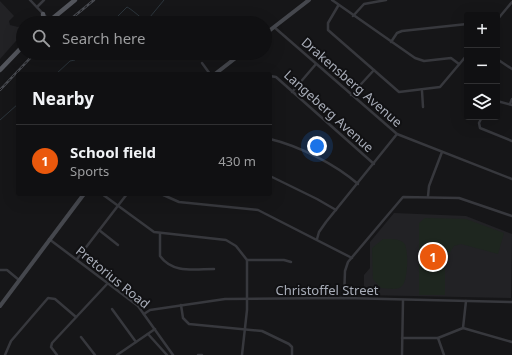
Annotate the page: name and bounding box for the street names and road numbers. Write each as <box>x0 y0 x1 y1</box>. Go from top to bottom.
street label: Drakensberg Avenue <box>298 33 406 131</box>
street label: Langeberg Avenue <box>280 66 378 156</box>
street label: Pretorius Road <box>72 242 154 312</box>
street label: Christoffel Street <box>275 281 379 299</box>

